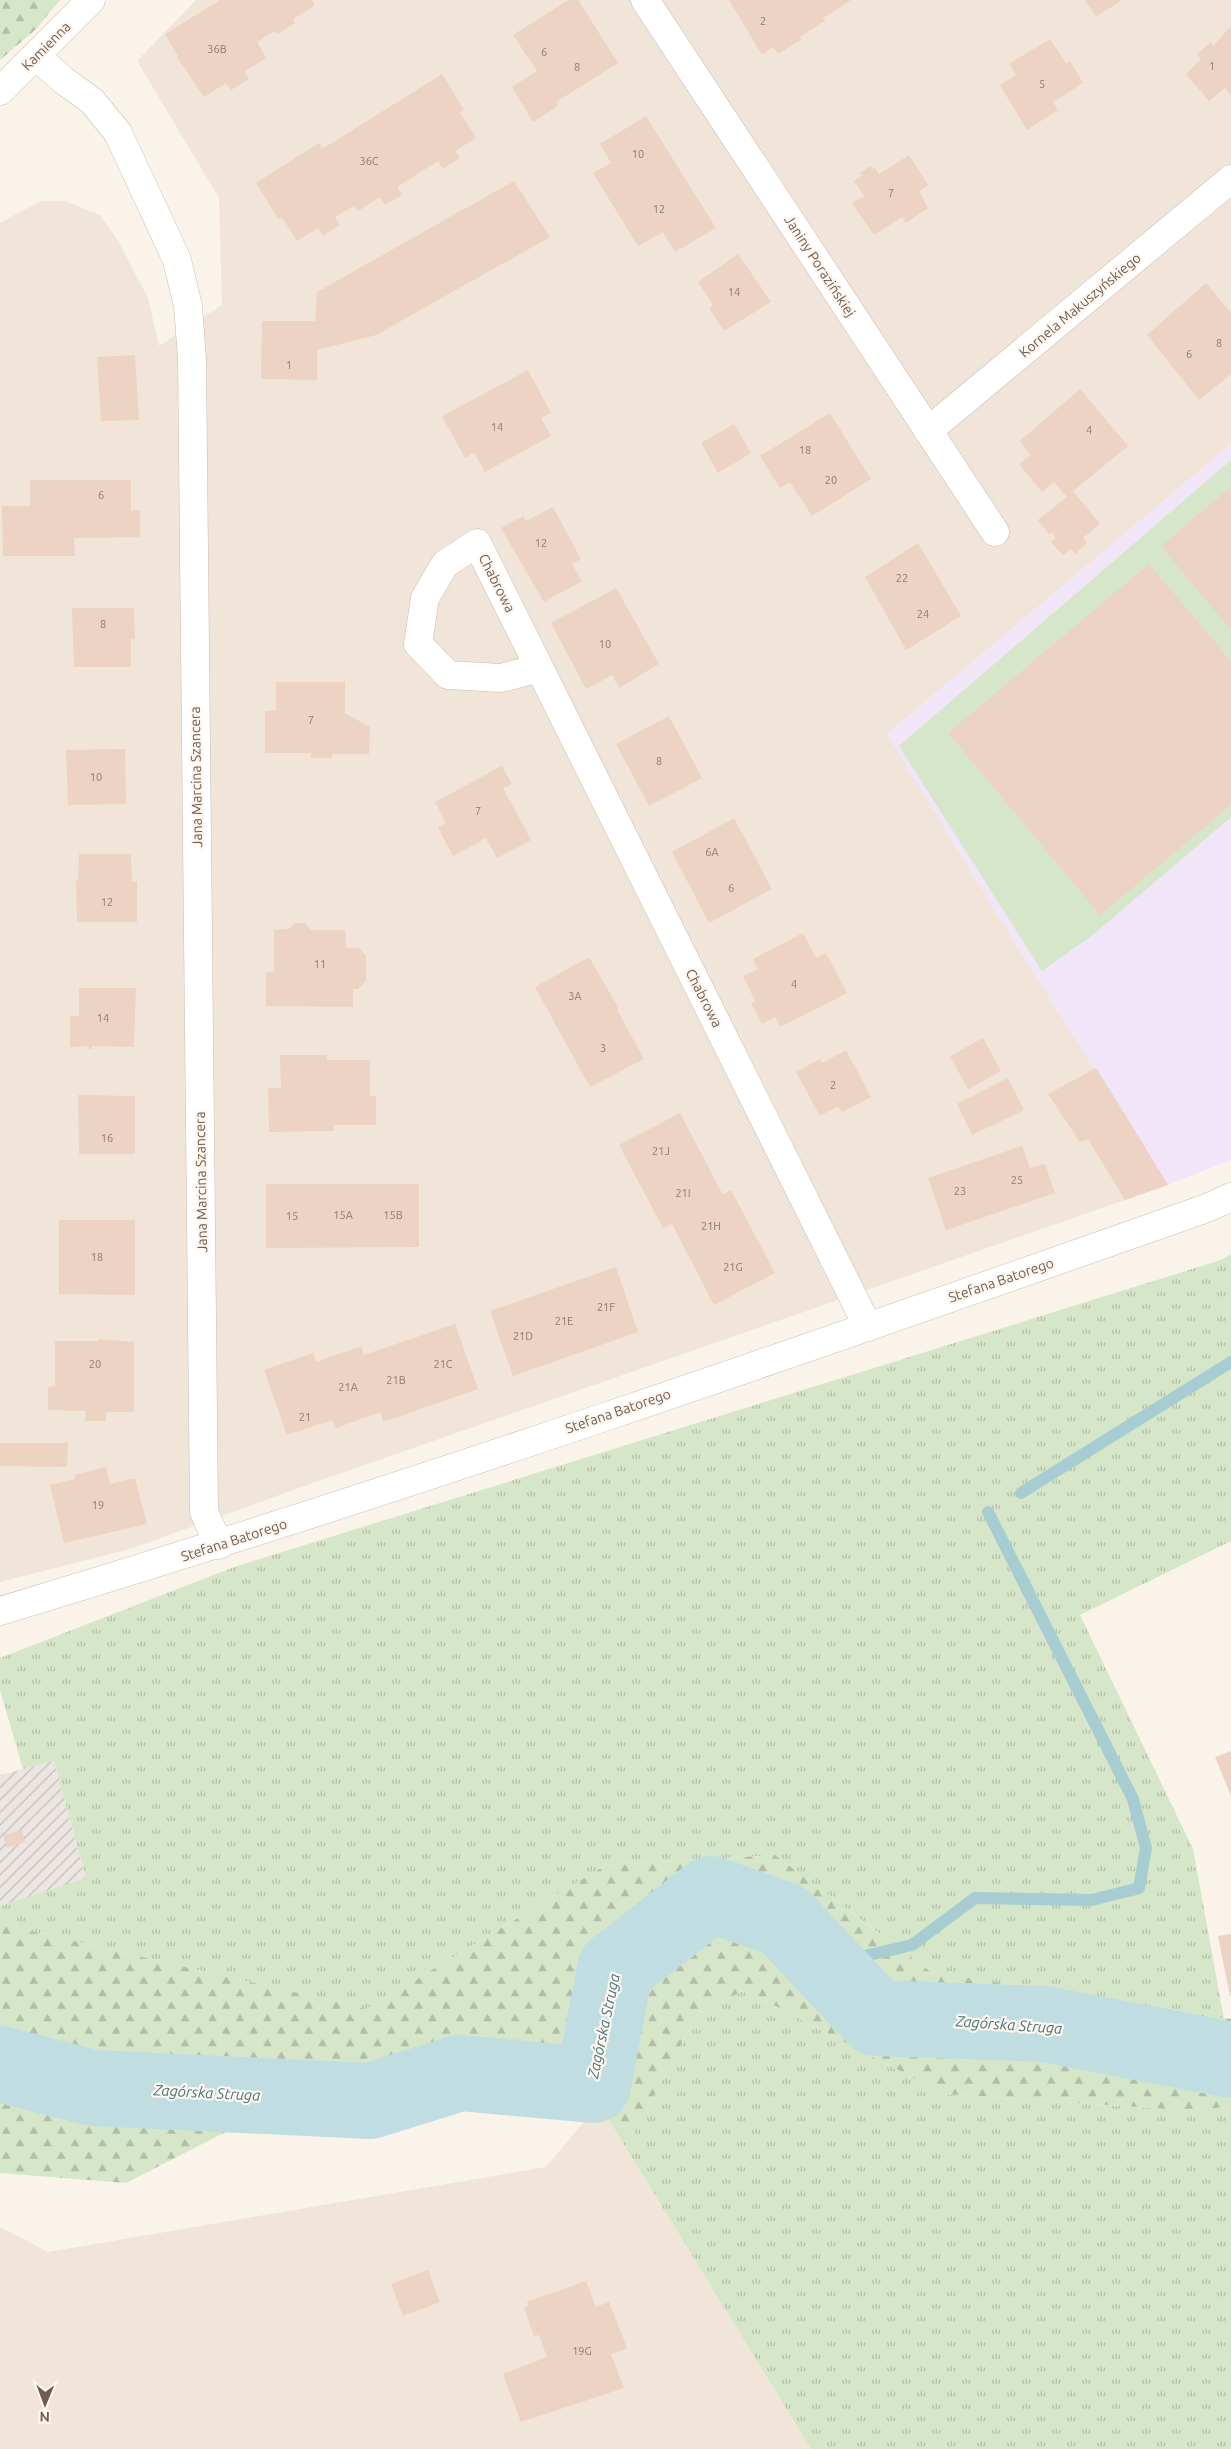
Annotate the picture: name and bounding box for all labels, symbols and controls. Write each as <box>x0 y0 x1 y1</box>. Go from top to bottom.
house number: 2 <box>760 15 766 27</box>
street label: Kamienna <box>18 18 74 74</box>
house number: 36B <box>207 43 227 55</box>
house number: 6 <box>541 46 547 58</box>
house number: 1 <box>1209 60 1215 72</box>
house number: 8 <box>574 61 580 73</box>
house number: 5 <box>1039 78 1045 90</box>
house number: 10 <box>632 148 644 160</box>
house number: 36C <box>359 155 379 167</box>
house number: 7 <box>888 187 894 199</box>
house number: 12 <box>653 203 665 215</box>
street label: Janiny Porazińskiej <box>781 212 859 320</box>
street label: Kornela Makuszyńskiego <box>1016 249 1144 361</box>
house number: 14 <box>728 286 740 298</box>
house number: 8 <box>1216 337 1222 349</box>
house number: 6 <box>1186 348 1192 360</box>
house number: 1 <box>286 359 292 371</box>
house number: 14 <box>491 421 503 433</box>
house number: 4 <box>1086 424 1092 436</box>
house number: 18 <box>799 444 811 456</box>
house number: 20 <box>825 474 837 486</box>
house number: 6 <box>98 489 104 501</box>
house number: 12 <box>535 537 547 549</box>
street label: Chabrowa <box>475 551 519 615</box>
house number: 22 <box>896 572 908 584</box>
house number: 24 <box>917 608 929 620</box>
house number: 8 <box>100 618 106 630</box>
house number: 10 <box>599 638 611 650</box>
street label: Jana Marcina Szancera <box>187 706 205 848</box>
house number: 7 <box>308 714 314 726</box>
house number: 8 <box>656 755 662 767</box>
house number: 10 <box>90 771 102 783</box>
house number: 7 <box>475 805 481 817</box>
house number: 6A <box>705 846 720 858</box>
house number: 6 <box>728 882 734 894</box>
house number: 12 <box>101 896 113 908</box>
house number: 11 <box>314 958 326 970</box>
street label: Chabrowa <box>682 966 726 1030</box>
house number: 4 <box>791 978 797 990</box>
house number: 3A <box>568 990 583 1002</box>
house number: 14 <box>97 1012 109 1024</box>
house number: 3 <box>600 1042 606 1054</box>
house number: 2 <box>830 1079 836 1091</box>
street label: Jana Marcina Szancera <box>192 1111 210 1253</box>
house number: 16 <box>101 1132 113 1144</box>
house number: 21J <box>652 1145 670 1157</box>
house number: 25 <box>1011 1174 1023 1186</box>
house number: 23 <box>954 1185 966 1197</box>
house number: 21I <box>675 1187 691 1199</box>
house number: 15A <box>333 1209 354 1221</box>
house number: 15B <box>383 1209 403 1221</box>
house number: 15 <box>286 1210 298 1222</box>
house number: 21H <box>701 1220 721 1232</box>
house number: 18 <box>91 1251 103 1263</box>
street label: Stefana Batorego <box>946 1254 1056 1306</box>
house number: 21G <box>723 1261 743 1273</box>
house number: 21F <box>597 1301 615 1313</box>
house number: 21E <box>555 1315 573 1327</box>
house number: 21D <box>513 1330 533 1342</box>
house number: 20 <box>89 1358 101 1370</box>
house number: 21C <box>433 1358 453 1370</box>
house number: 21B <box>386 1374 406 1386</box>
house number: 21A <box>338 1381 359 1393</box>
street label: Stefana Batorego <box>563 1385 673 1437</box>
house number: 21 <box>299 1411 311 1423</box>
house number: 19 <box>92 1499 104 1511</box>
street label: Stefana Batorego <box>179 1515 289 1565</box>
water label: Zagórska Struga <box>584 1972 623 2081</box>
water label: Zagórska Struga <box>954 2012 1063 2037</box>
water label: Zagórska Struga <box>152 2081 261 2104</box>
house number: 19G <box>572 2345 592 2357</box>
north arrow <box>20 2379 70 2429</box>
text: N <box>39 2409 50 2425</box>

